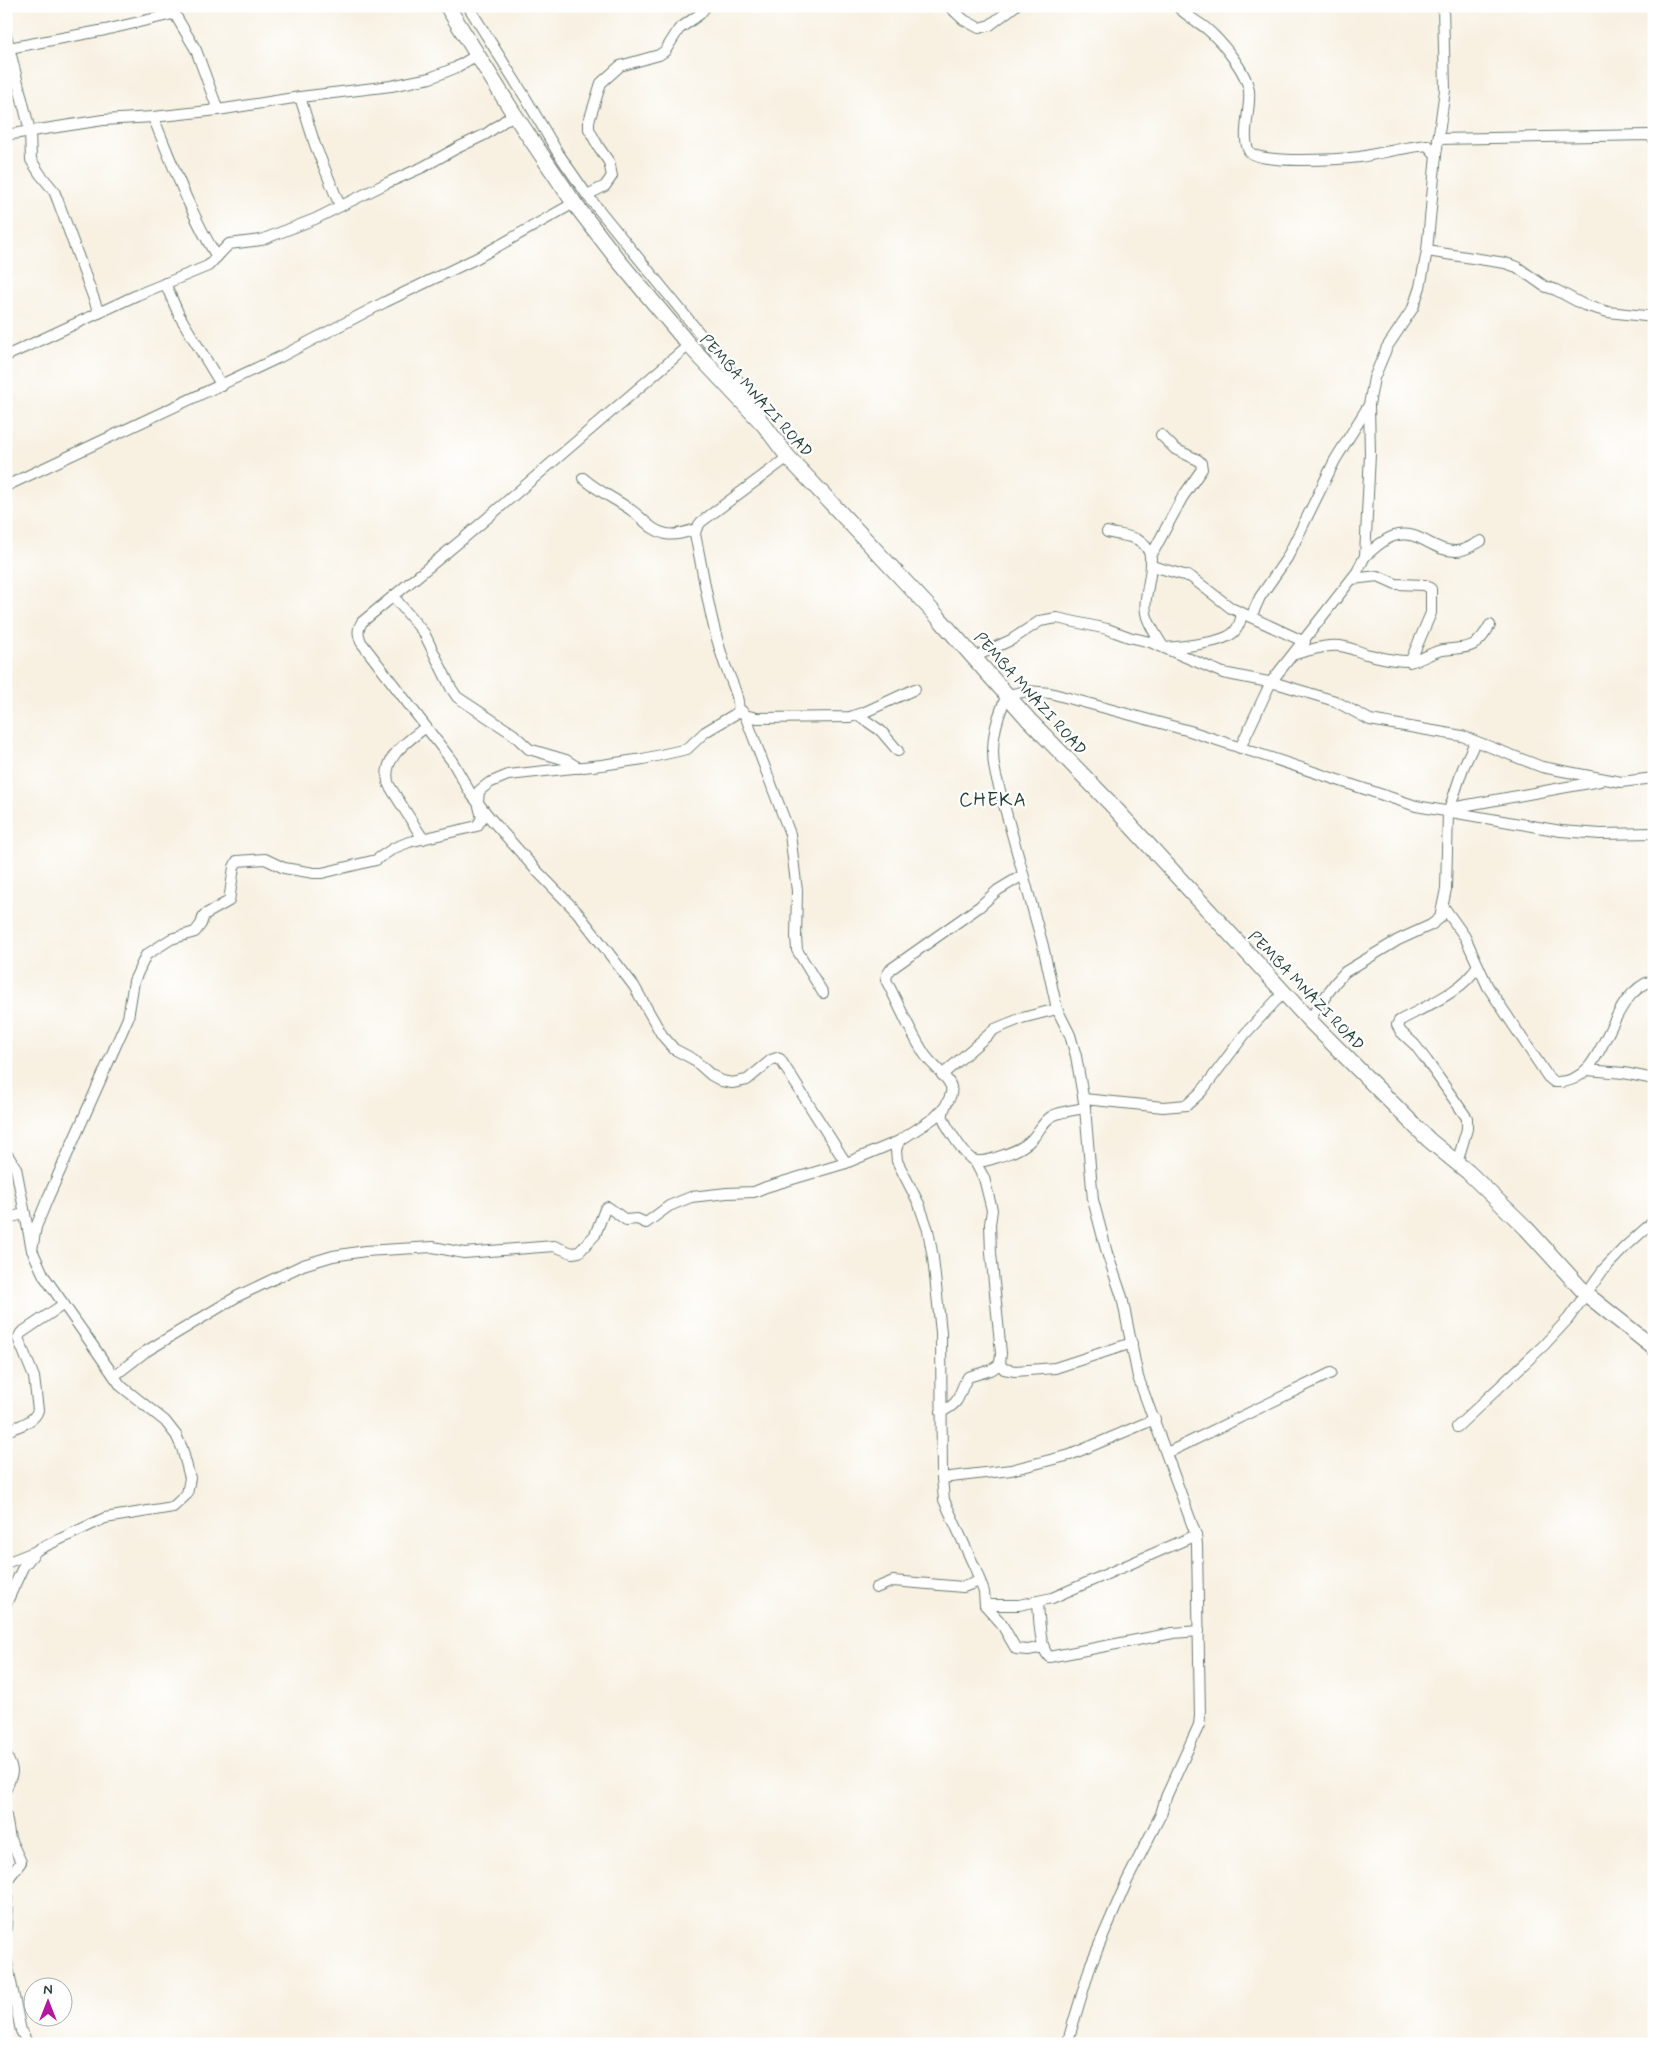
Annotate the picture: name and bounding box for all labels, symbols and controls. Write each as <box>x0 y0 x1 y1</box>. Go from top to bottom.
street label: PEMBA MNAZI ROAD <box>695 330 817 462</box>
street label: PEMBA MNAZI ROAD <box>969 628 1091 760</box>
district label: CHEKA <box>959 788 1027 813</box>
street label: PEMBA MNAZI ROAD <box>1243 927 1369 1055</box>
north arrow <box>22 1978 72 2028</box>
text: N <box>43 1981 53 1999</box>

